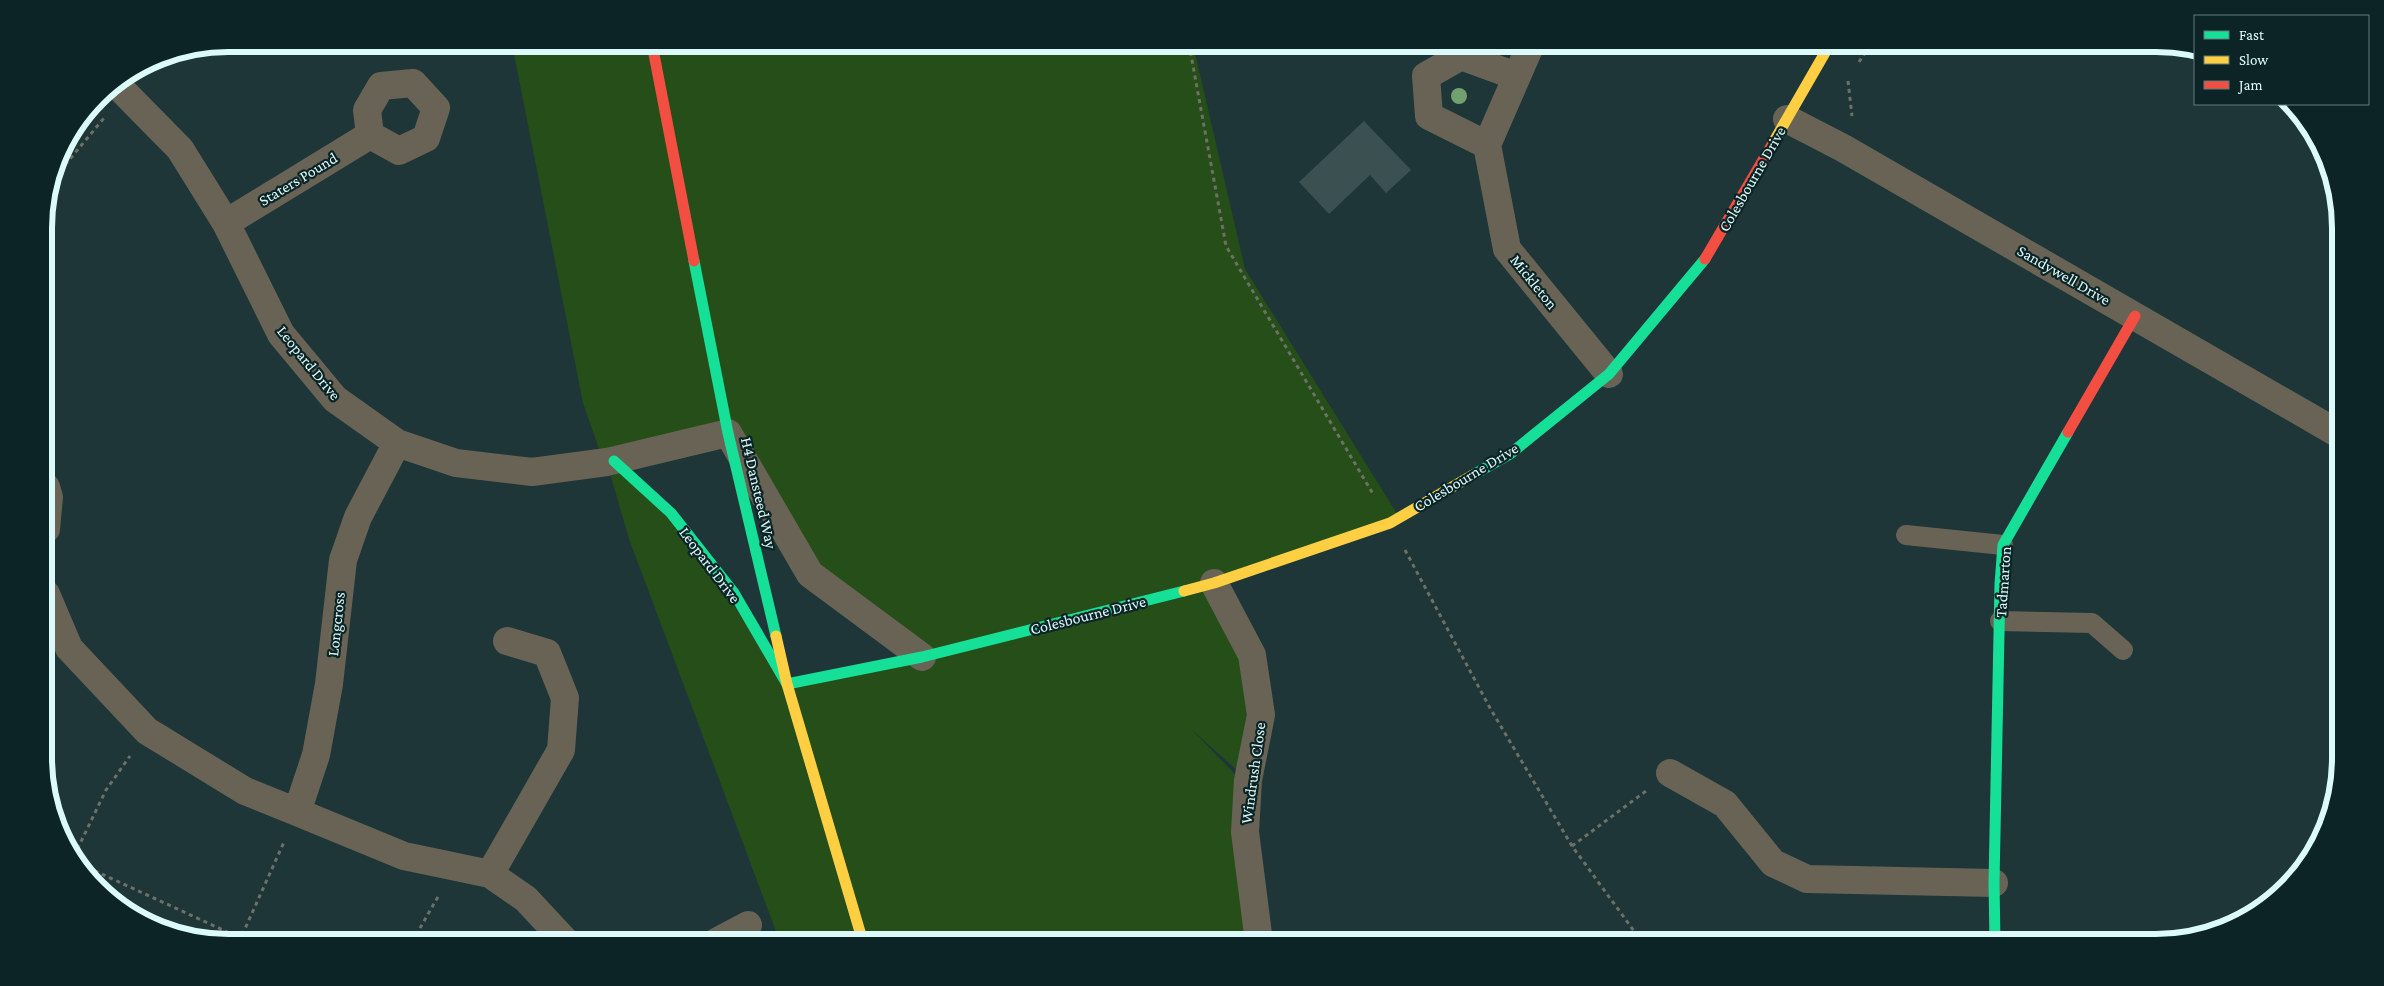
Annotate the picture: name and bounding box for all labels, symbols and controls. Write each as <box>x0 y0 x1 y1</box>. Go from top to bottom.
legend <box>2194 15 2369 105</box>
text: Fast <box>2239 27 2265 43</box>
text: Slow <box>2239 52 2269 68</box>
text: Jam <box>2237 77 2262 94</box>
street label: Colesbourne Drive <box>1715 123 1789 235</box>
street label: Staters Pound <box>256 149 341 209</box>
street label: Sandywell Drive <box>2014 242 2113 309</box>
street label: Mickleton <box>1507 252 1561 313</box>
street label: Leopard Drive <box>273 323 344 404</box>
street label: H4 Dansteed Way <box>737 436 780 551</box>
street label: Colesbourne Drive <box>1411 439 1521 515</box>
street label: Leopard Drive <box>675 524 744 607</box>
street label: Tadmarton <box>1992 545 2014 618</box>
street label: Longcross <box>324 591 349 657</box>
street label: Colesbourne Drive <box>1028 592 1148 638</box>
street label: Windrush Close <box>1237 721 1269 825</box>

